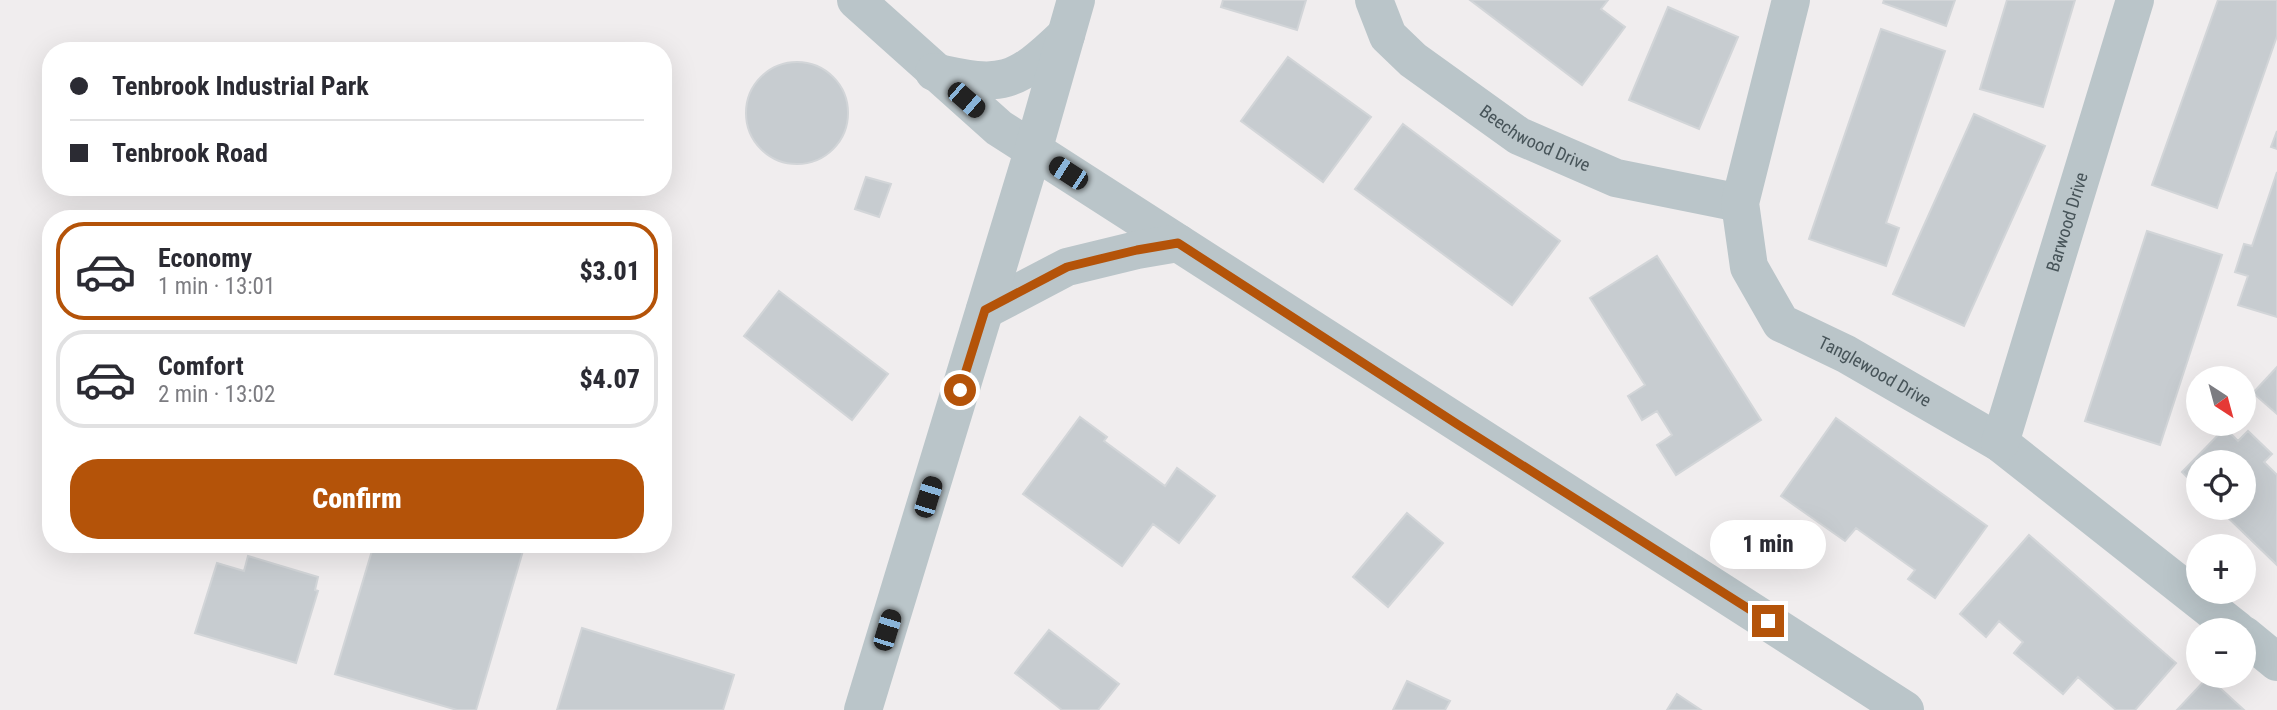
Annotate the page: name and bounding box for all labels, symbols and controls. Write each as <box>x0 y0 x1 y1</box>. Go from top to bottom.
text: Tenbrook Industrial Park <box>112 71 369 101</box>
car <box>944 78 989 122</box>
street label: Beechwood Drive <box>1476 100 1594 176</box>
text: Tenbrook Road <box>112 138 268 168</box>
car <box>1045 153 1092 193</box>
street label: Barwood Drive <box>2042 170 2092 274</box>
icon: car <box>74 240 137 303</box>
text: Economy <box>158 243 252 273</box>
text: $3.01 <box>579 256 640 286</box>
text: 1 min · 13:01 <box>158 273 275 300</box>
street label: Tanglewood Drive <box>1815 331 1935 411</box>
icon: car <box>74 348 137 411</box>
text: Comfort <box>158 351 244 381</box>
text: $4.07 <box>579 364 640 394</box>
north arrow <box>2186 366 2256 436</box>
map controls <box>2186 366 2256 688</box>
route start <box>944 374 976 406</box>
text: 2 min · 13:02 <box>158 381 275 408</box>
button: locate <box>2186 450 2256 520</box>
button: Confirm <box>70 459 644 539</box>
car <box>912 474 945 520</box>
callout: 1 min <box>1710 520 1826 568</box>
text: 1 min <box>1742 531 1794 558</box>
button: + <box>2186 534 2256 604</box>
route end <box>1752 605 1784 637</box>
car <box>871 607 904 653</box>
button: − <box>2186 618 2256 688</box>

